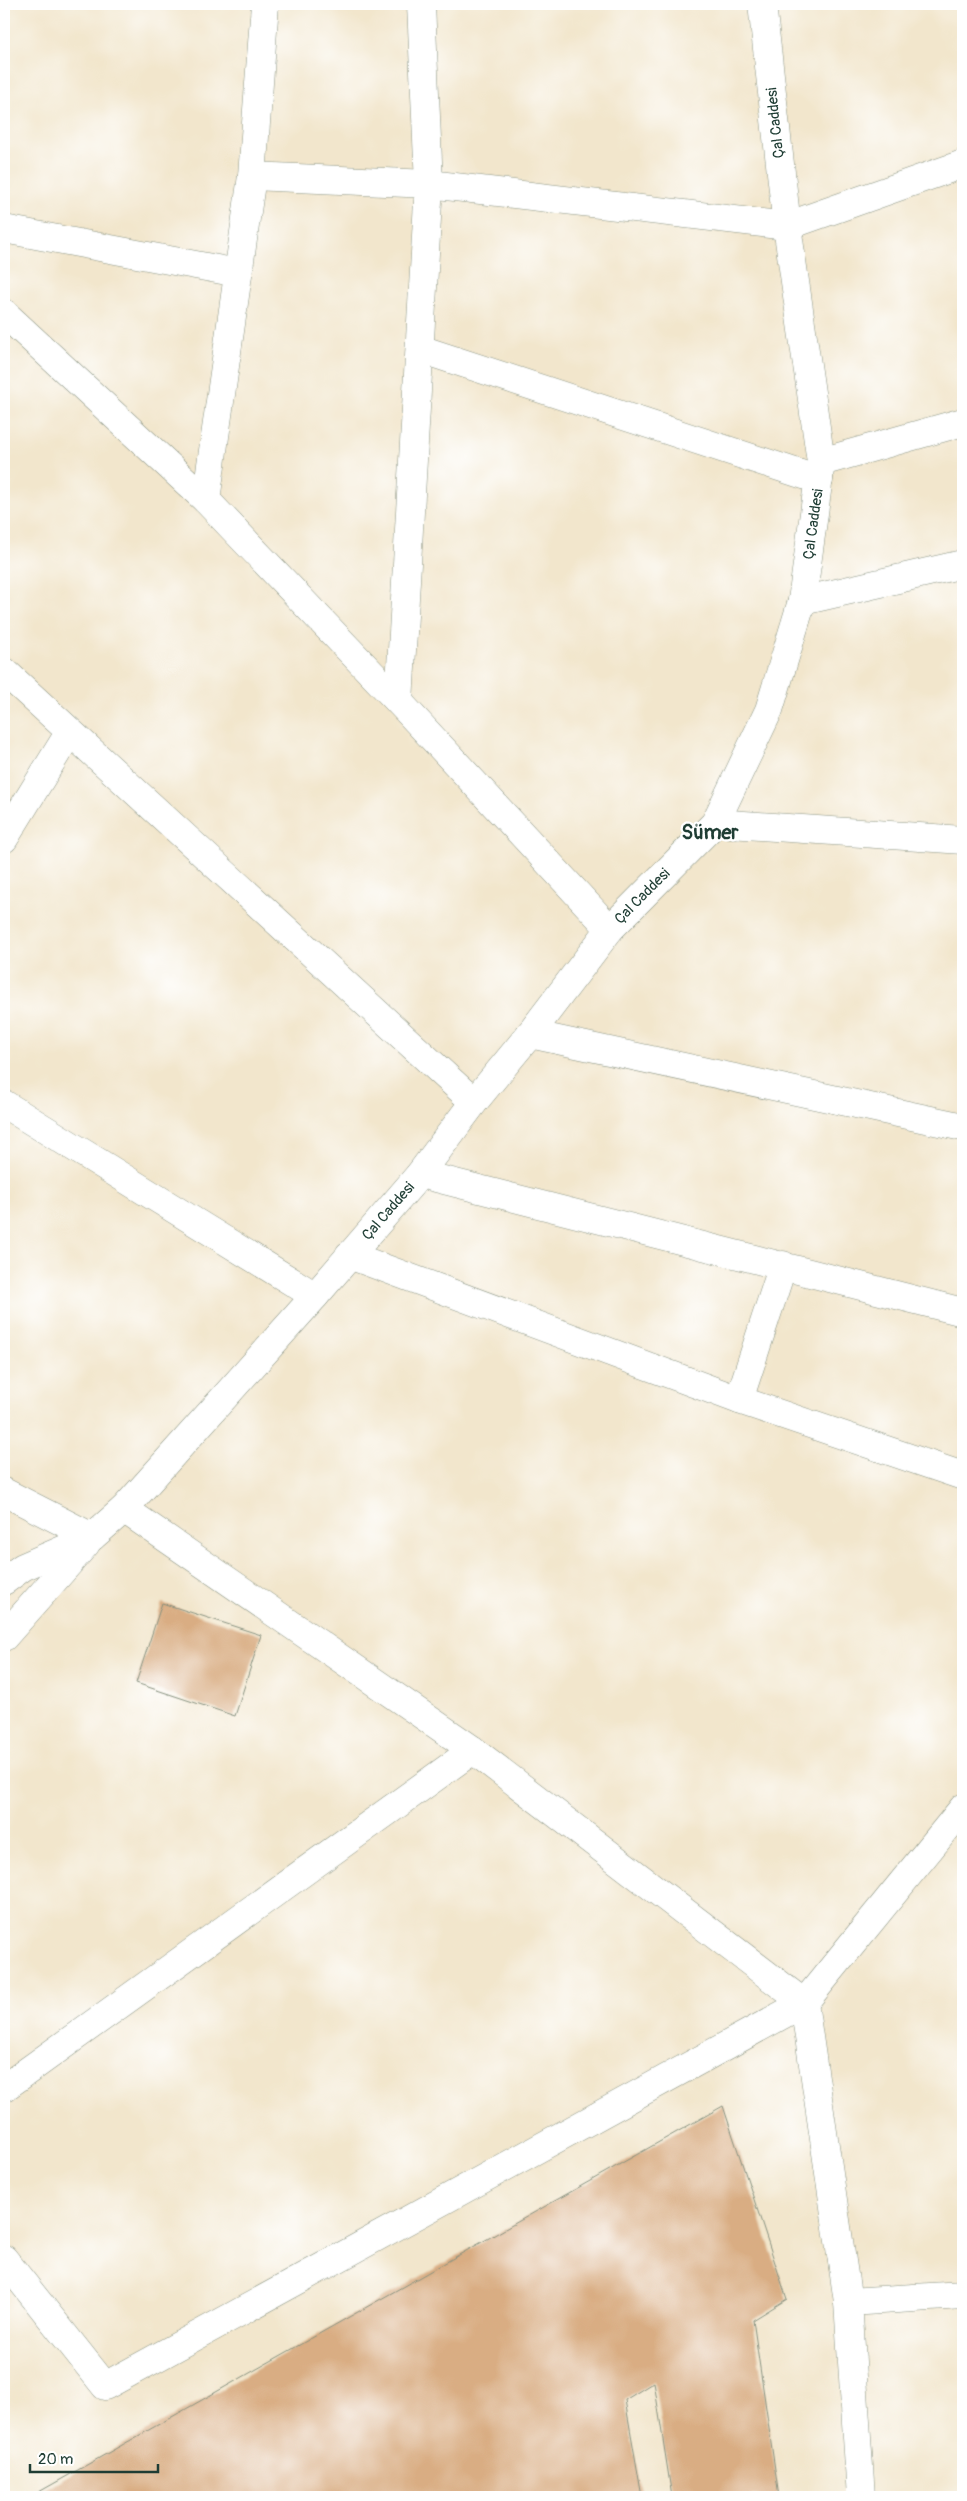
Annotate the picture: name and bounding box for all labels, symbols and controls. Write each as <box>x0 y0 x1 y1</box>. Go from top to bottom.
street label: Çal Caddesi <box>762 86 789 159</box>
street label: Çal Caddesi <box>799 487 828 561</box>
district label: Sümer <box>682 820 739 845</box>
street label: Çal Caddesi <box>611 864 674 928</box>
street label: Çal Caddesi <box>358 1178 419 1244</box>
scale bar <box>30 2441 158 2473</box>
text: 20 m <box>38 2450 73 2469</box>

